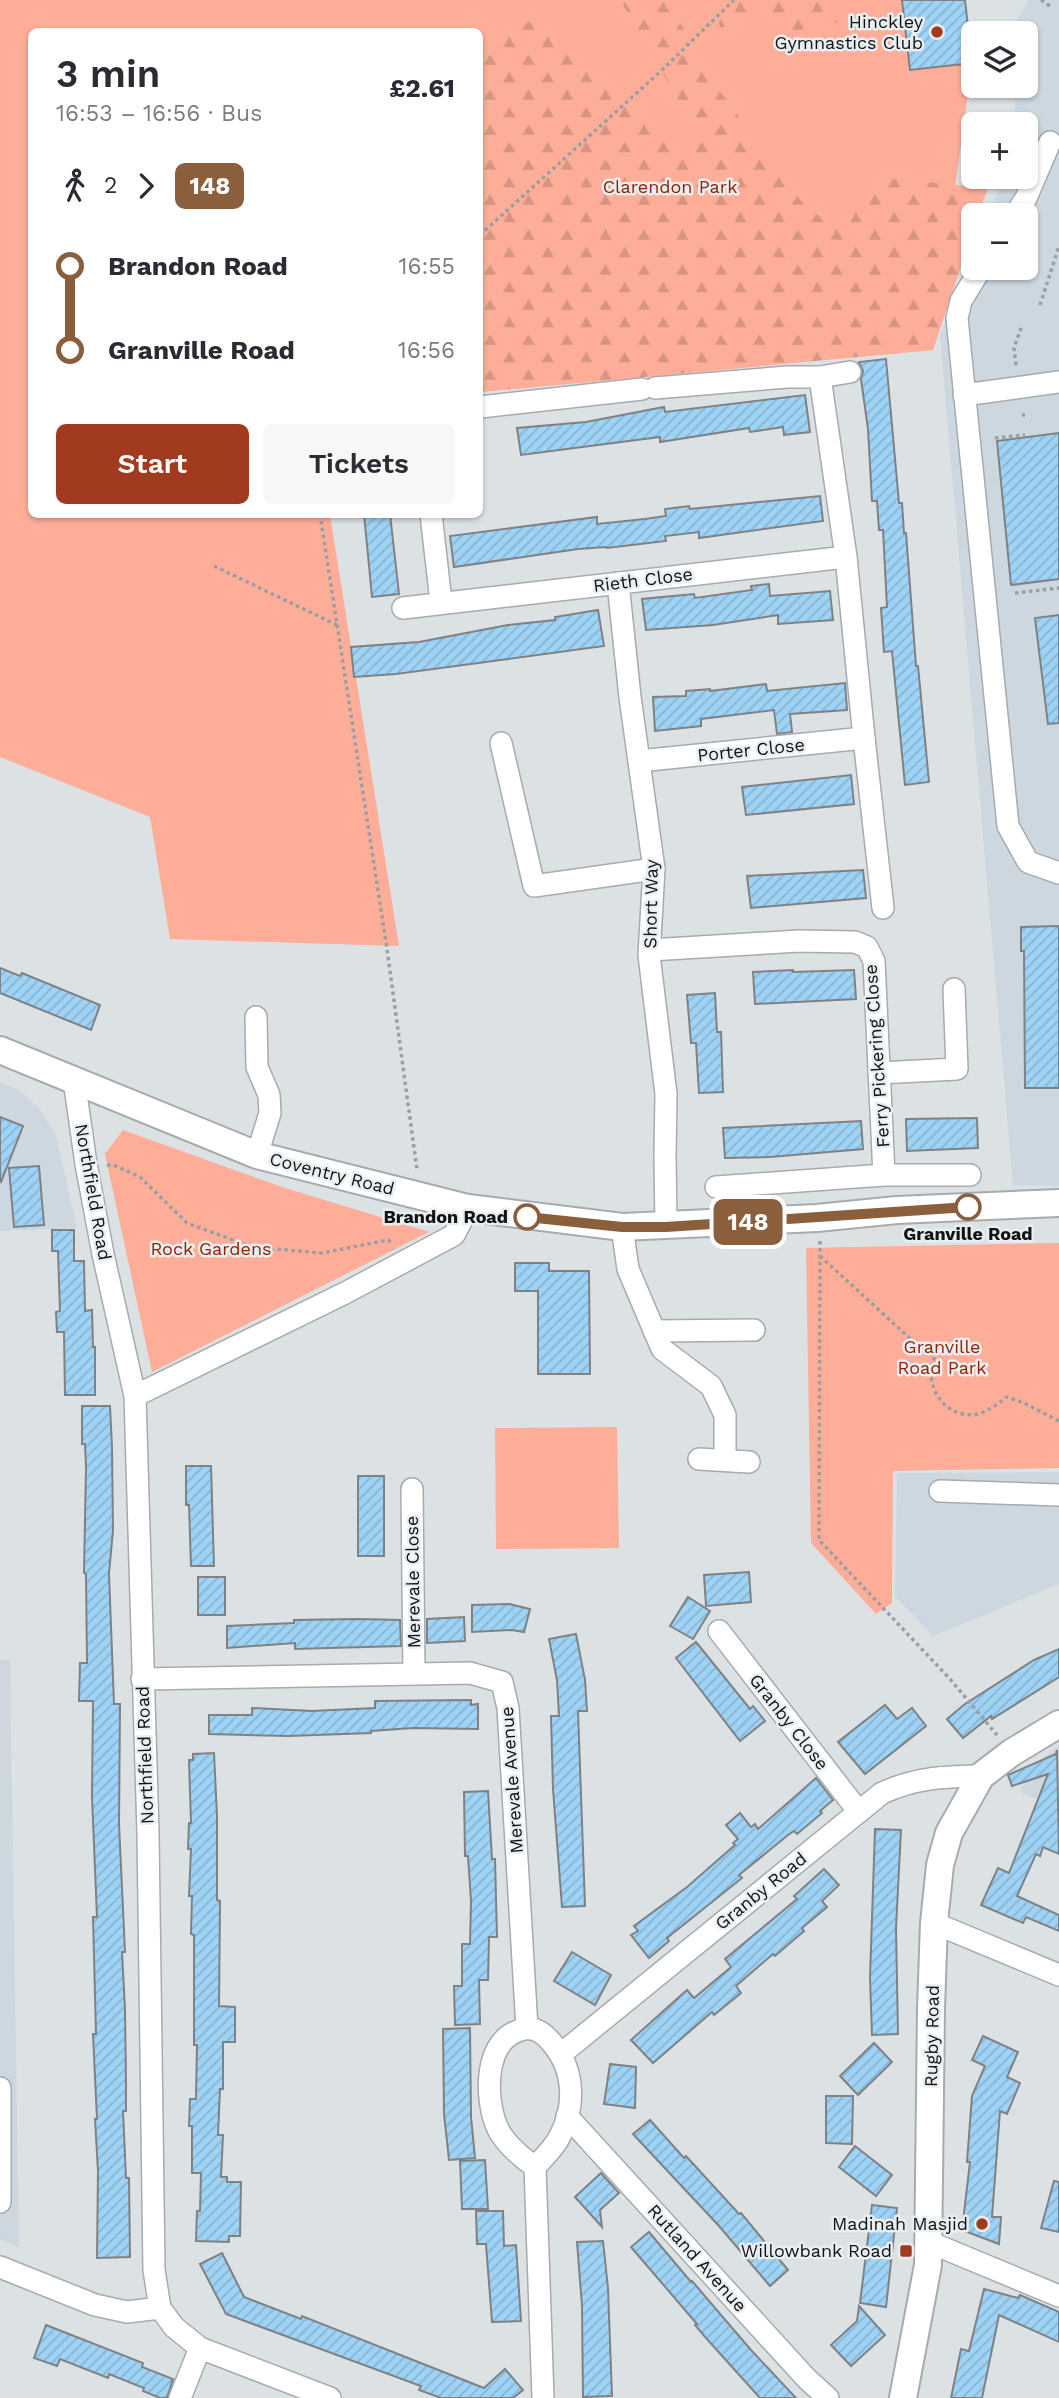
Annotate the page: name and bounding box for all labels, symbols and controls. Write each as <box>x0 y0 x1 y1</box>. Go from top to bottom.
place label: Hinckley Gymnastics Club <box>775 11 924 53</box>
map controls <box>961 21 1038 280</box>
button: layers <box>961 21 1038 98</box>
marker: Hinckley Gymnastics Club <box>929 24 945 40</box>
text: 3 min <box>56 52 160 96</box>
text: £2.61 <box>389 73 455 103</box>
text: 16:53 – 16:56 · Bus <box>56 100 262 127</box>
button: + <box>961 112 1038 189</box>
icon: walk <box>56 167 94 205</box>
icon: forward <box>127 167 165 205</box>
text: 2 <box>104 172 117 199</box>
text: 148 <box>189 172 230 200</box>
park label: Clarendon Park <box>603 176 737 197</box>
button: − <box>961 203 1038 280</box>
text: Brandon Road <box>108 251 288 281</box>
text: 16:55 <box>398 253 455 280</box>
text: Granville Road <box>108 335 295 365</box>
text: 16:56 <box>398 337 455 364</box>
button: Start <box>56 424 249 504</box>
button: Tickets <box>263 424 455 504</box>
street label: Rieth Close <box>592 563 694 596</box>
street label: Porter Close <box>696 733 806 766</box>
street label: Short Way <box>639 859 662 949</box>
street label: Ferry Pickering Close <box>860 964 893 1148</box>
street label: Northfield Road <box>71 1122 116 1262</box>
street label: Coventry Road <box>268 1148 397 1199</box>
marker: Granville Road <box>955 1194 981 1220</box>
line badge: 148 <box>708 1199 788 1245</box>
marker: Brandon Road <box>514 1204 540 1230</box>
place label: Brandon Road <box>383 1206 508 1227</box>
text: 148 <box>728 1208 768 1236</box>
place label: Granville Road <box>903 1223 1033 1244</box>
park label: Rock Gardens <box>150 1238 272 1259</box>
park label: Granville Road Park <box>898 1336 986 1378</box>
street label: Merevale Close <box>401 1515 424 1649</box>
street label: Granby Close <box>745 1670 833 1774</box>
street label: Northfield Road <box>132 1686 157 1825</box>
street label: Merevale Avenue <box>496 1706 527 1854</box>
street label: Granby Road <box>711 1847 811 1934</box>
street label: Rugby Road <box>920 1985 943 2087</box>
street label: Rutland Avenue <box>644 2199 751 2316</box>
place label: Madinah Masjid <box>832 2213 968 2234</box>
marker: Madinah Masjid <box>974 2216 990 2232</box>
place label: Willowbank Road <box>741 2240 892 2261</box>
marker: Willowbank Road <box>898 2243 914 2259</box>

